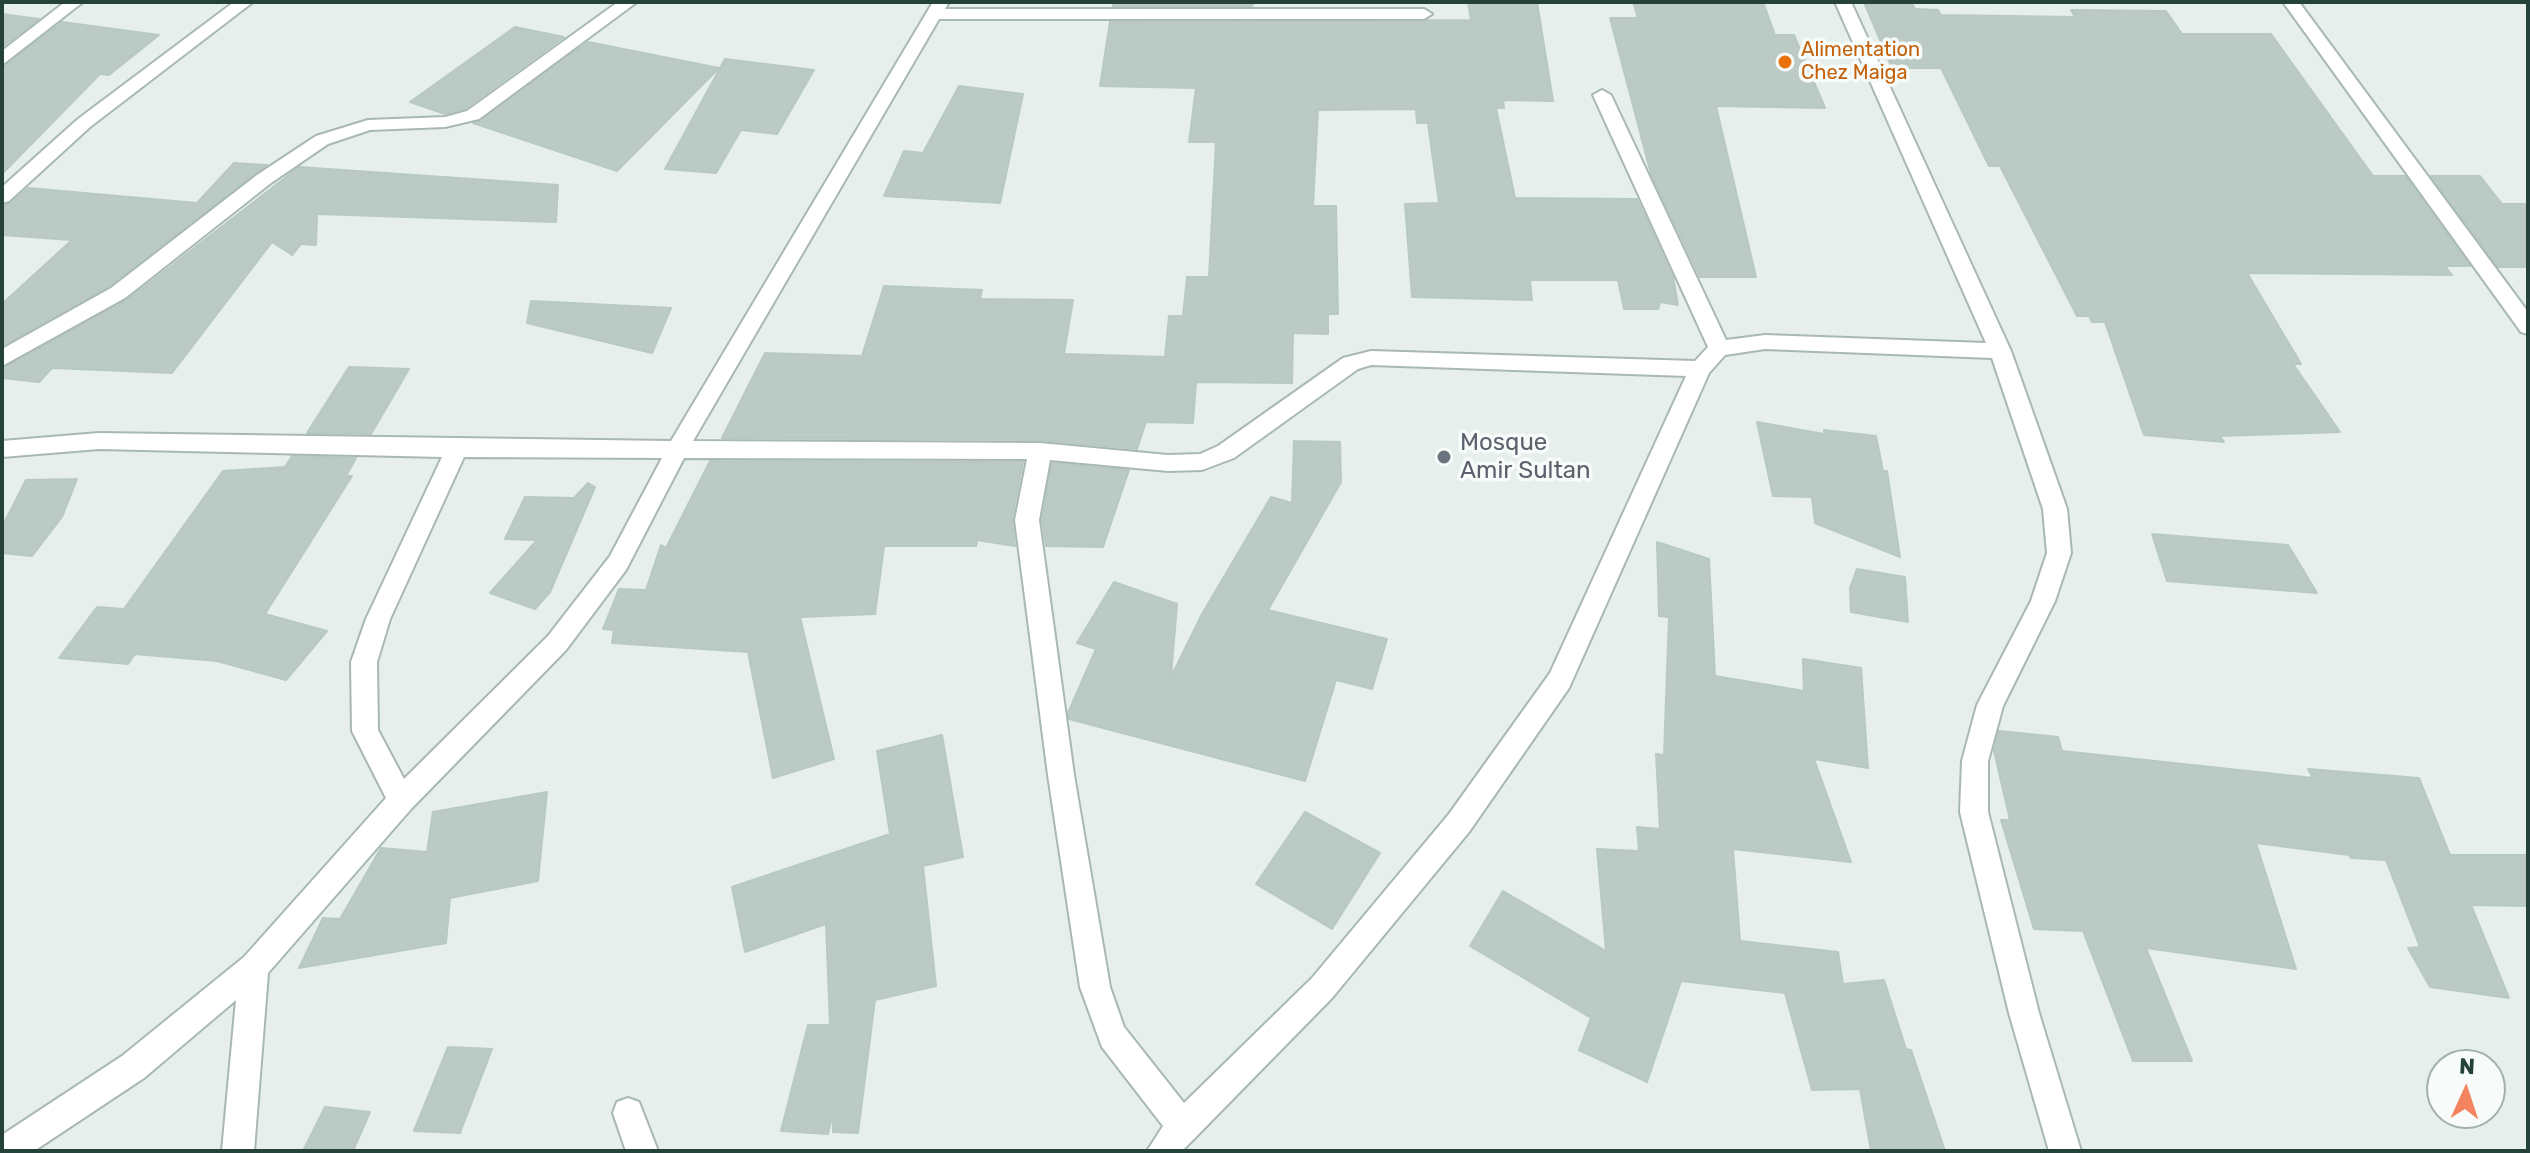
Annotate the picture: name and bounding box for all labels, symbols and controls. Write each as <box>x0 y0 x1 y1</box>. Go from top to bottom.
place label: Alimentation Chez Maiga <box>1801 38 1920 85</box>
marker: Alimentation Chez Maiga <box>1776 53 1794 71</box>
place label: Mosque Amir Sultan <box>1460 429 1591 485</box>
marker: Mosque Amir Sultan <box>1435 448 1453 466</box>
north arrow <box>2426 1049 2506 1129</box>
text: N <box>2459 1053 2476 1080</box>

